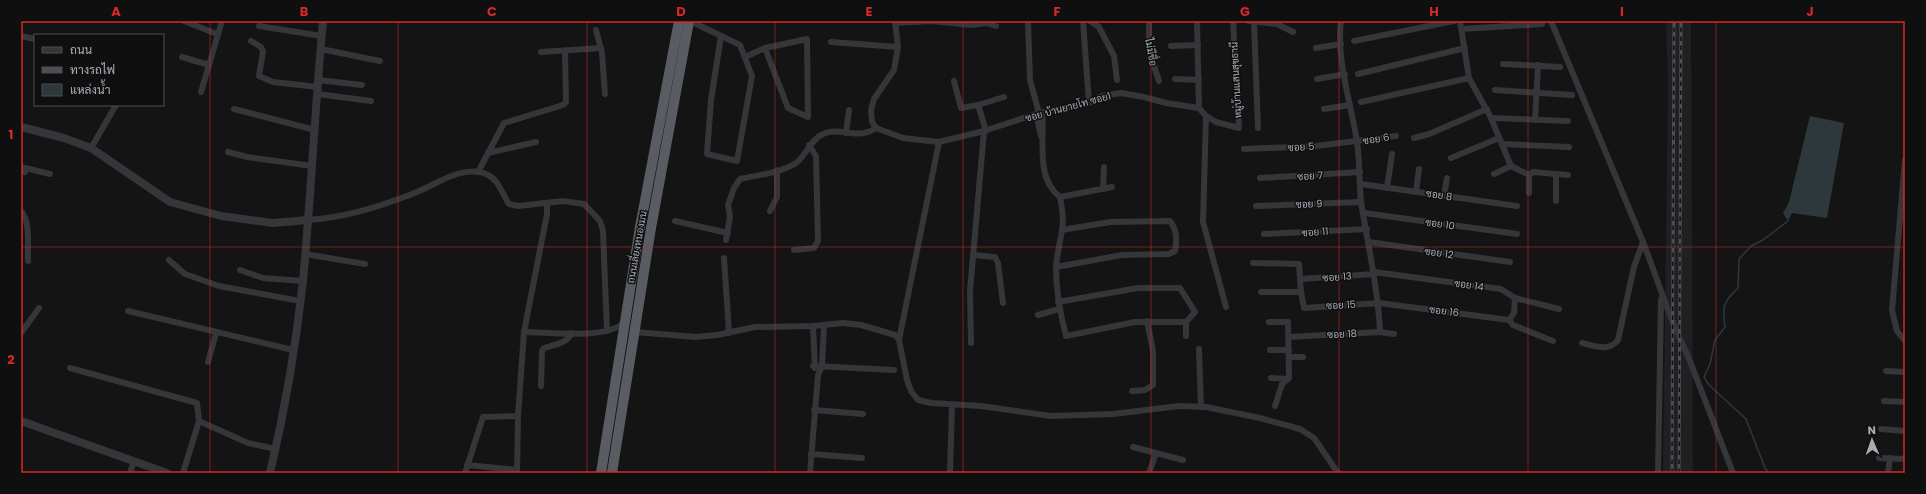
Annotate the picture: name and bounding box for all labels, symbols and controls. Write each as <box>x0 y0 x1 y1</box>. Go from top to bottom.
text: A <box>111 2 121 21</box>
text: B <box>300 2 309 21</box>
text: C <box>487 2 497 21</box>
text: D <box>676 2 686 21</box>
text: E <box>865 2 873 21</box>
text: F <box>1053 2 1061 21</box>
text: G <box>1240 2 1250 21</box>
text: H <box>1429 2 1439 21</box>
text: I <box>1620 2 1624 21</box>
text: J <box>1806 2 1814 21</box>
legend <box>34 34 164 106</box>
street label: ไม่มีชื่อ <box>1141 36 1162 67</box>
text: ถนน <box>70 41 93 58</box>
street label: หมู่บ้านแสนสุขธานี <box>1227 41 1245 119</box>
text: ทางรถไฟ <box>70 61 115 78</box>
text: แหล่งน้ำ <box>70 79 110 98</box>
street label: ซอย บ้านยายโท ซอย1 <box>1023 88 1113 126</box>
text: 1 <box>9 125 13 144</box>
street label: ซอย 6 <box>1362 129 1390 149</box>
street label: ซอย 5 <box>1287 139 1315 155</box>
street label: ซอย 7 <box>1297 168 1324 184</box>
street label: ซอย 8 <box>1425 186 1453 204</box>
street label: ซอย 9 <box>1295 196 1323 212</box>
street label: ถนนเลี่ยงหนองมน <box>622 209 651 284</box>
street label: ซอย 10 <box>1424 214 1456 234</box>
street label: ซอย 11 <box>1301 224 1329 240</box>
street label: ซอย 12 <box>1423 244 1455 263</box>
street label: ซอย 13 <box>1322 268 1352 286</box>
street label: ซอย 14 <box>1453 275 1485 295</box>
street label: ซอย 15 <box>1326 297 1356 313</box>
street label: ซอย 16 <box>1428 302 1460 320</box>
street label: ซอย 18 <box>1327 326 1357 342</box>
text: 2 <box>7 350 15 369</box>
north arrow <box>1852 420 1892 460</box>
text: N <box>1867 422 1876 438</box>

